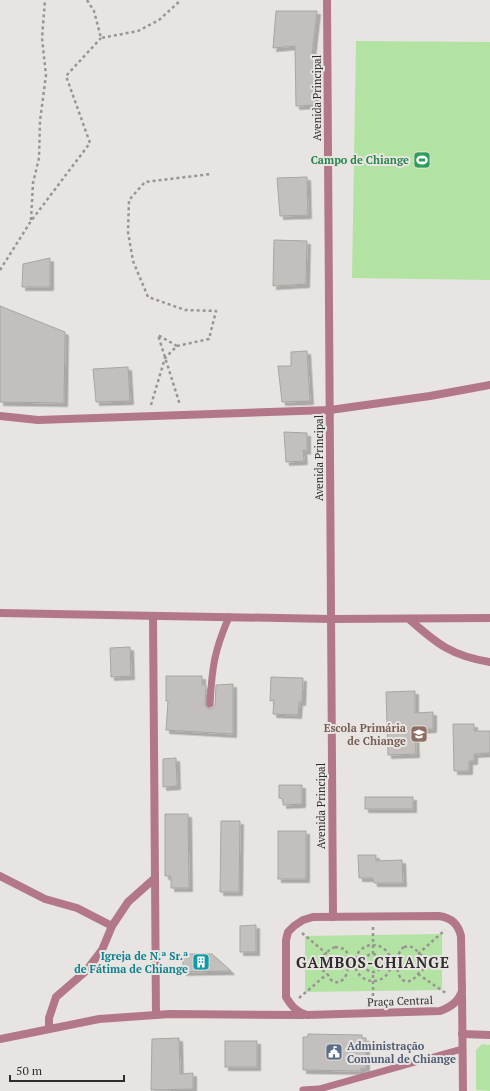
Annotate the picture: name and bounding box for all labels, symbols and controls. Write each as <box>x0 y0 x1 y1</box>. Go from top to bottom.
street label: Avenida Principal <box>310 55 324 141</box>
sports icon: Campo de Chiange <box>412 150 432 170</box>
place label: Campo de Chiange <box>311 153 409 167</box>
street label: Avenida Principal <box>312 415 326 501</box>
place label: Escola Primária de Chiange <box>324 721 406 748</box>
school or university icon: Escola Primária de Chiange <box>409 724 429 744</box>
street label: Avenida Principal <box>314 763 328 849</box>
place label: Igreja de N.ª Sr.ª de Fátima de Chiange <box>74 949 188 976</box>
building icon: Igreja de N.ª Sr.ª de Fátima de Chiange <box>191 952 211 972</box>
district label: GAMBOS-CHIANGE <box>296 952 450 972</box>
street label: Praça Central <box>367 993 433 1009</box>
place label: Administração Comunal de Chiange <box>347 1039 456 1066</box>
public building icon: Administração Comunal de Chiange <box>324 1042 344 1062</box>
scale bar <box>10 1057 124 1083</box>
text: 50 m <box>16 1063 43 1078</box>

